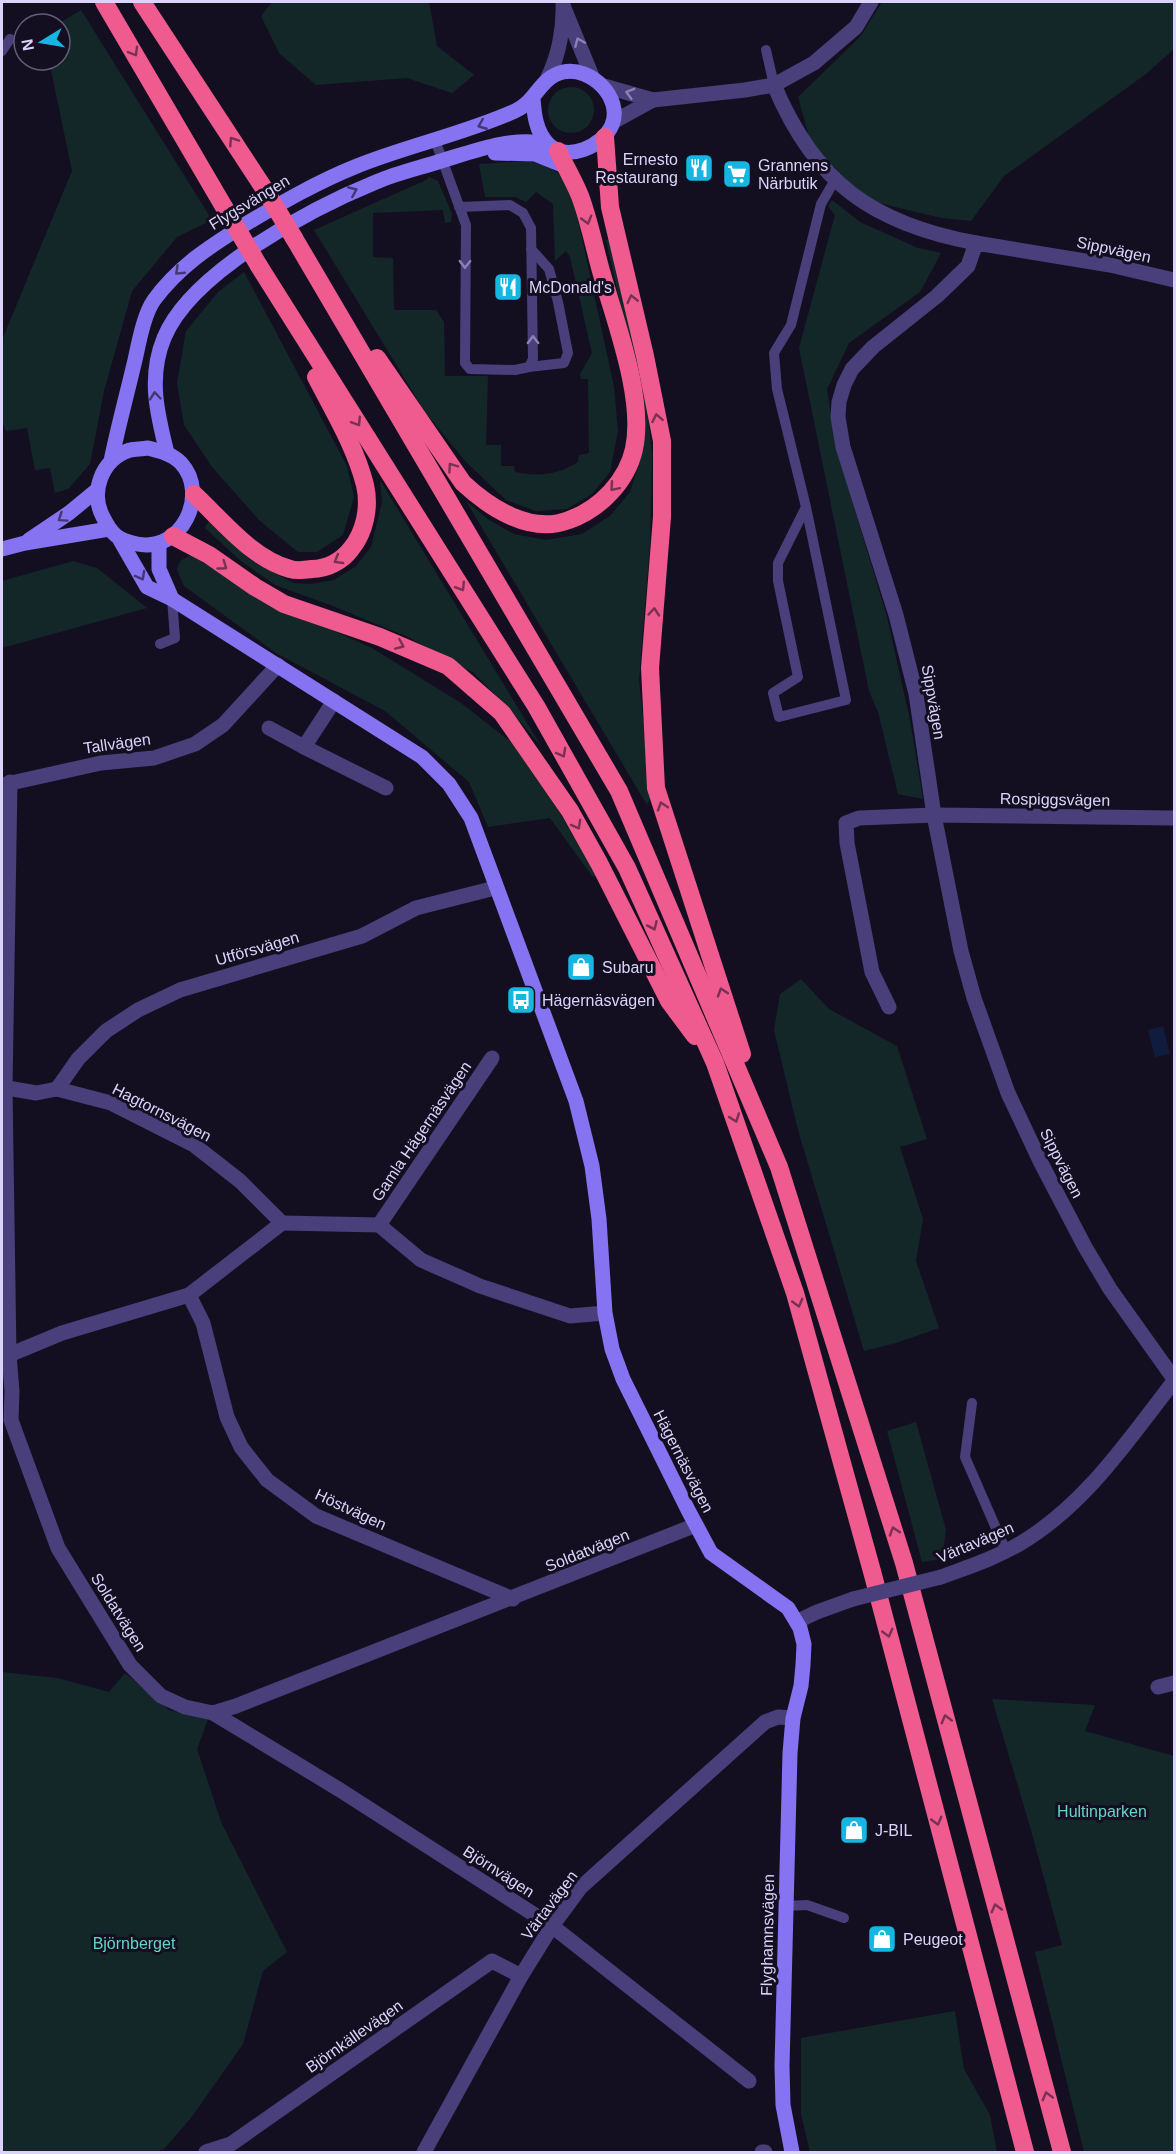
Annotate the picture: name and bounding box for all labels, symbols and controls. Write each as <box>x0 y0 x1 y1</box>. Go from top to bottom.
north arrow <box>12 12 72 72</box>
text: N <box>18 37 37 52</box>
one-way arrow <box>574 37 586 48</box>
one-way arrow <box>126 46 138 56</box>
one-way arrow <box>625 88 636 100</box>
one-way arrow <box>477 118 488 130</box>
one-way arrow <box>229 137 240 148</box>
place label: Ernesto Restaurang <box>595 151 678 186</box>
restaurant icon: Ernesto Restaurang <box>683 152 715 184</box>
place label: Grannens Närbutik <box>758 157 828 192</box>
supermarket icon: Grannens Närbutik <box>721 158 753 190</box>
street label: Flygsvängen <box>206 172 293 233</box>
one-way arrow <box>347 187 358 199</box>
one-way arrow <box>580 214 592 224</box>
street label: Sippvägen <box>1075 233 1153 266</box>
one-way arrow <box>459 259 471 268</box>
one-way arrow <box>176 264 187 275</box>
restaurant icon: McDonald's <box>492 271 524 303</box>
place label: McDonald's <box>529 279 612 296</box>
one-way arrow <box>626 294 639 304</box>
one-way arrow <box>527 335 539 344</box>
one-way arrow <box>149 392 162 401</box>
one-way arrow <box>651 414 664 424</box>
one-way arrow <box>350 415 361 426</box>
one-way arrow <box>448 462 459 473</box>
one-way arrow <box>610 480 621 491</box>
one-way arrow <box>57 511 68 522</box>
one-way arrow <box>334 553 344 564</box>
one-way arrow <box>217 559 228 570</box>
one-way arrow <box>133 570 145 580</box>
one-way arrow <box>453 581 465 591</box>
one-way arrow <box>647 608 660 617</box>
one-way arrow <box>394 638 405 650</box>
street label: Sippvägen <box>919 663 948 741</box>
street label: Tallvägen <box>82 730 152 757</box>
one-way arrow <box>555 747 567 757</box>
street label: Rospiggsvägen <box>1000 790 1110 809</box>
one-way arrow <box>657 801 669 812</box>
one-way arrow <box>570 818 581 829</box>
one-way arrow <box>646 919 658 930</box>
street label: Utförsvägen <box>213 928 301 969</box>
shop icon: Subaru <box>565 951 597 983</box>
place label: Subaru <box>602 959 654 976</box>
bus stop icon: Hägernäsvägen <box>505 984 537 1016</box>
one-way arrow <box>717 987 729 998</box>
place label: Hägernäsvägen <box>542 992 655 1009</box>
street label: Gamla Hägernäsvägen <box>368 1058 474 1204</box>
street label: Hagtornsvägen <box>110 1080 214 1145</box>
one-way arrow <box>727 1113 740 1123</box>
street label: Sippvägen <box>1037 1126 1086 1201</box>
one-way arrow <box>791 1297 803 1308</box>
street label: Hägernäsvägen <box>650 1407 717 1515</box>
street label: Höstvägen <box>313 1486 389 1533</box>
street label: Värtavägen <box>934 1519 1016 1566</box>
street label: Soldatvägen <box>543 1526 632 1575</box>
one-way arrow <box>889 1526 901 1537</box>
street label: Soldatvägen <box>88 1570 149 1654</box>
one-way arrow <box>881 1627 893 1638</box>
one-way arrow <box>940 1714 953 1724</box>
park label: Hultinparken <box>1057 1803 1147 1820</box>
shop icon: J-BIL <box>838 1814 870 1846</box>
one-way arrow <box>930 1816 943 1826</box>
place label: J-BIL <box>875 1822 912 1839</box>
street label: Björnvägen <box>460 1842 537 1901</box>
street label: Värtavägen <box>518 1868 581 1943</box>
street label: Flyghamnsvägen <box>758 1874 777 1996</box>
one-way arrow <box>991 1903 1003 1913</box>
shop icon: Peugeot <box>866 1923 898 1955</box>
place label: Peugeot <box>903 1931 963 1948</box>
park label: Björnberget <box>93 1935 176 1952</box>
street label: Björnkällevägen <box>303 1997 406 2076</box>
one-way arrow <box>1041 2091 1054 2101</box>

